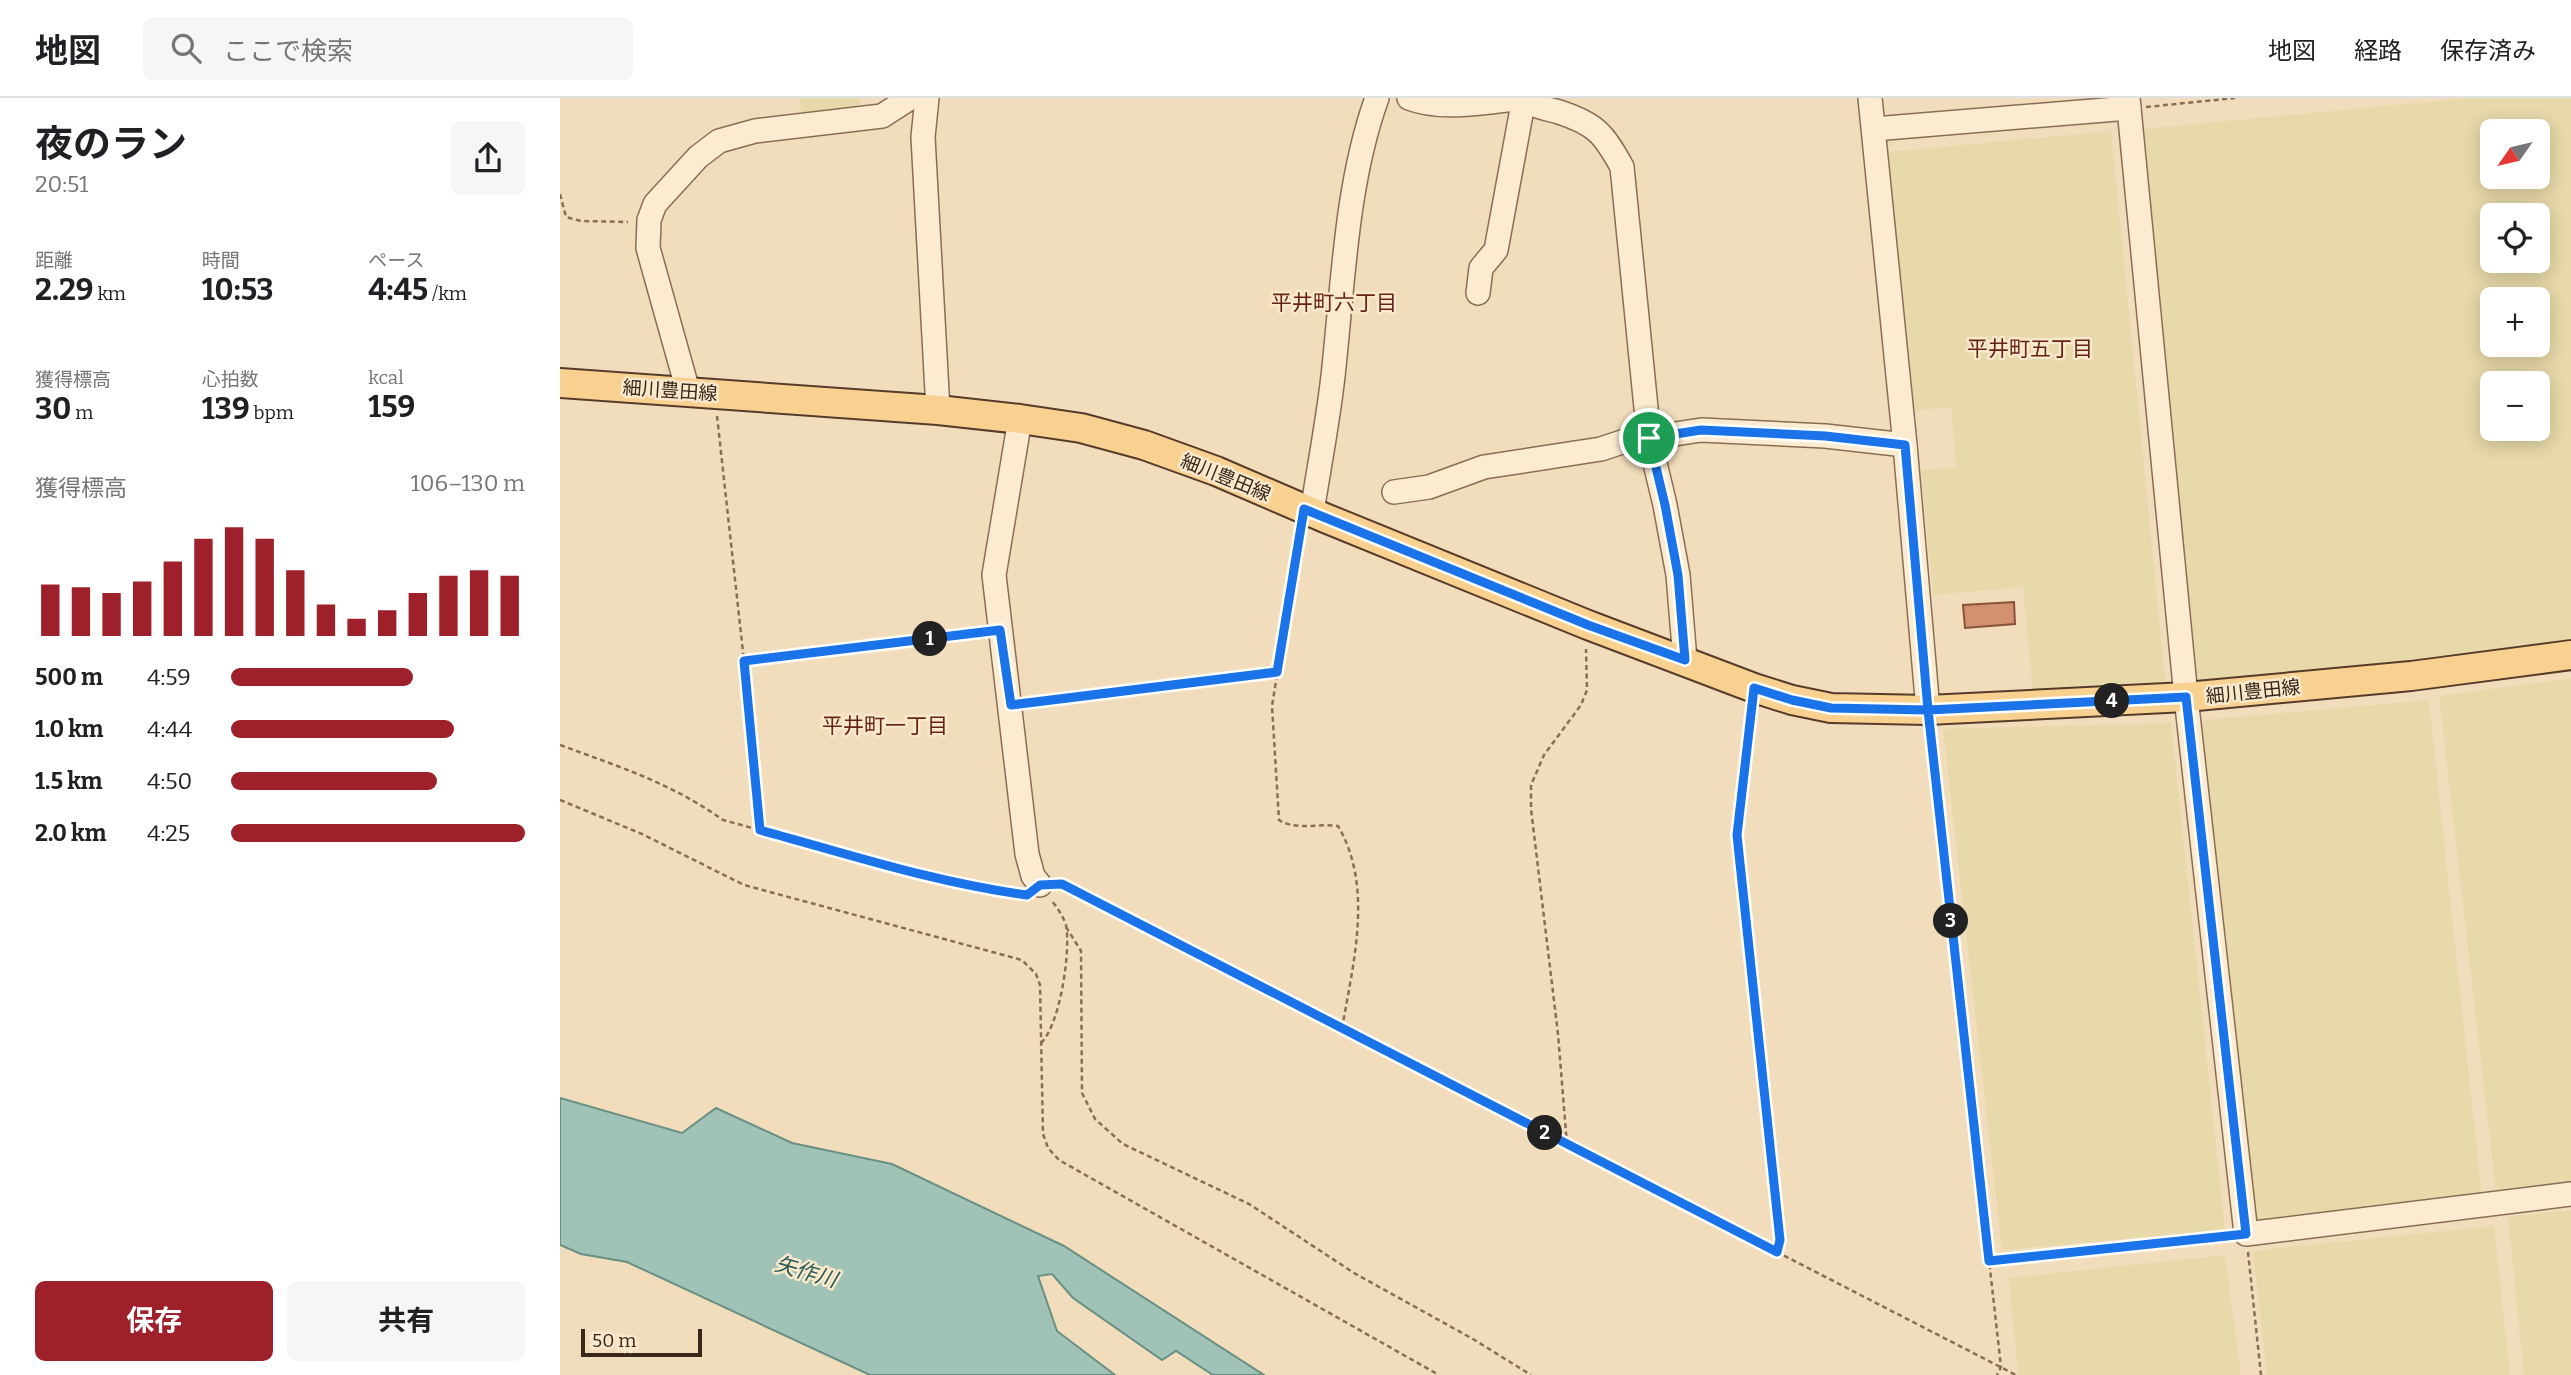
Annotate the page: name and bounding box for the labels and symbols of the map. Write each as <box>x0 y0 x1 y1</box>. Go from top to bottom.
north arrow <box>2480 119 2550 189</box>
district label: 平井町六丁目 <box>1271 290 1397 316</box>
district label: 平井町五丁目 <box>1967 336 2093 362</box>
street label: 細川豊田線 <box>622 376 718 405</box>
pin <box>1619 408 1679 468</box>
street label: 細川豊田線 <box>1177 449 1274 506</box>
pin: 1 <box>912 622 948 656</box>
street label: 細川豊田線 <box>2205 675 2302 708</box>
pin: 4 <box>2094 684 2130 718</box>
district label: 平井町一丁目 <box>822 713 948 739</box>
pin: 3 <box>1934 904 1968 938</box>
pin: 2 <box>1528 1116 1562 1150</box>
water label: 矢作川 <box>772 1251 842 1294</box>
scale bar <box>581 1326 702 1358</box>

